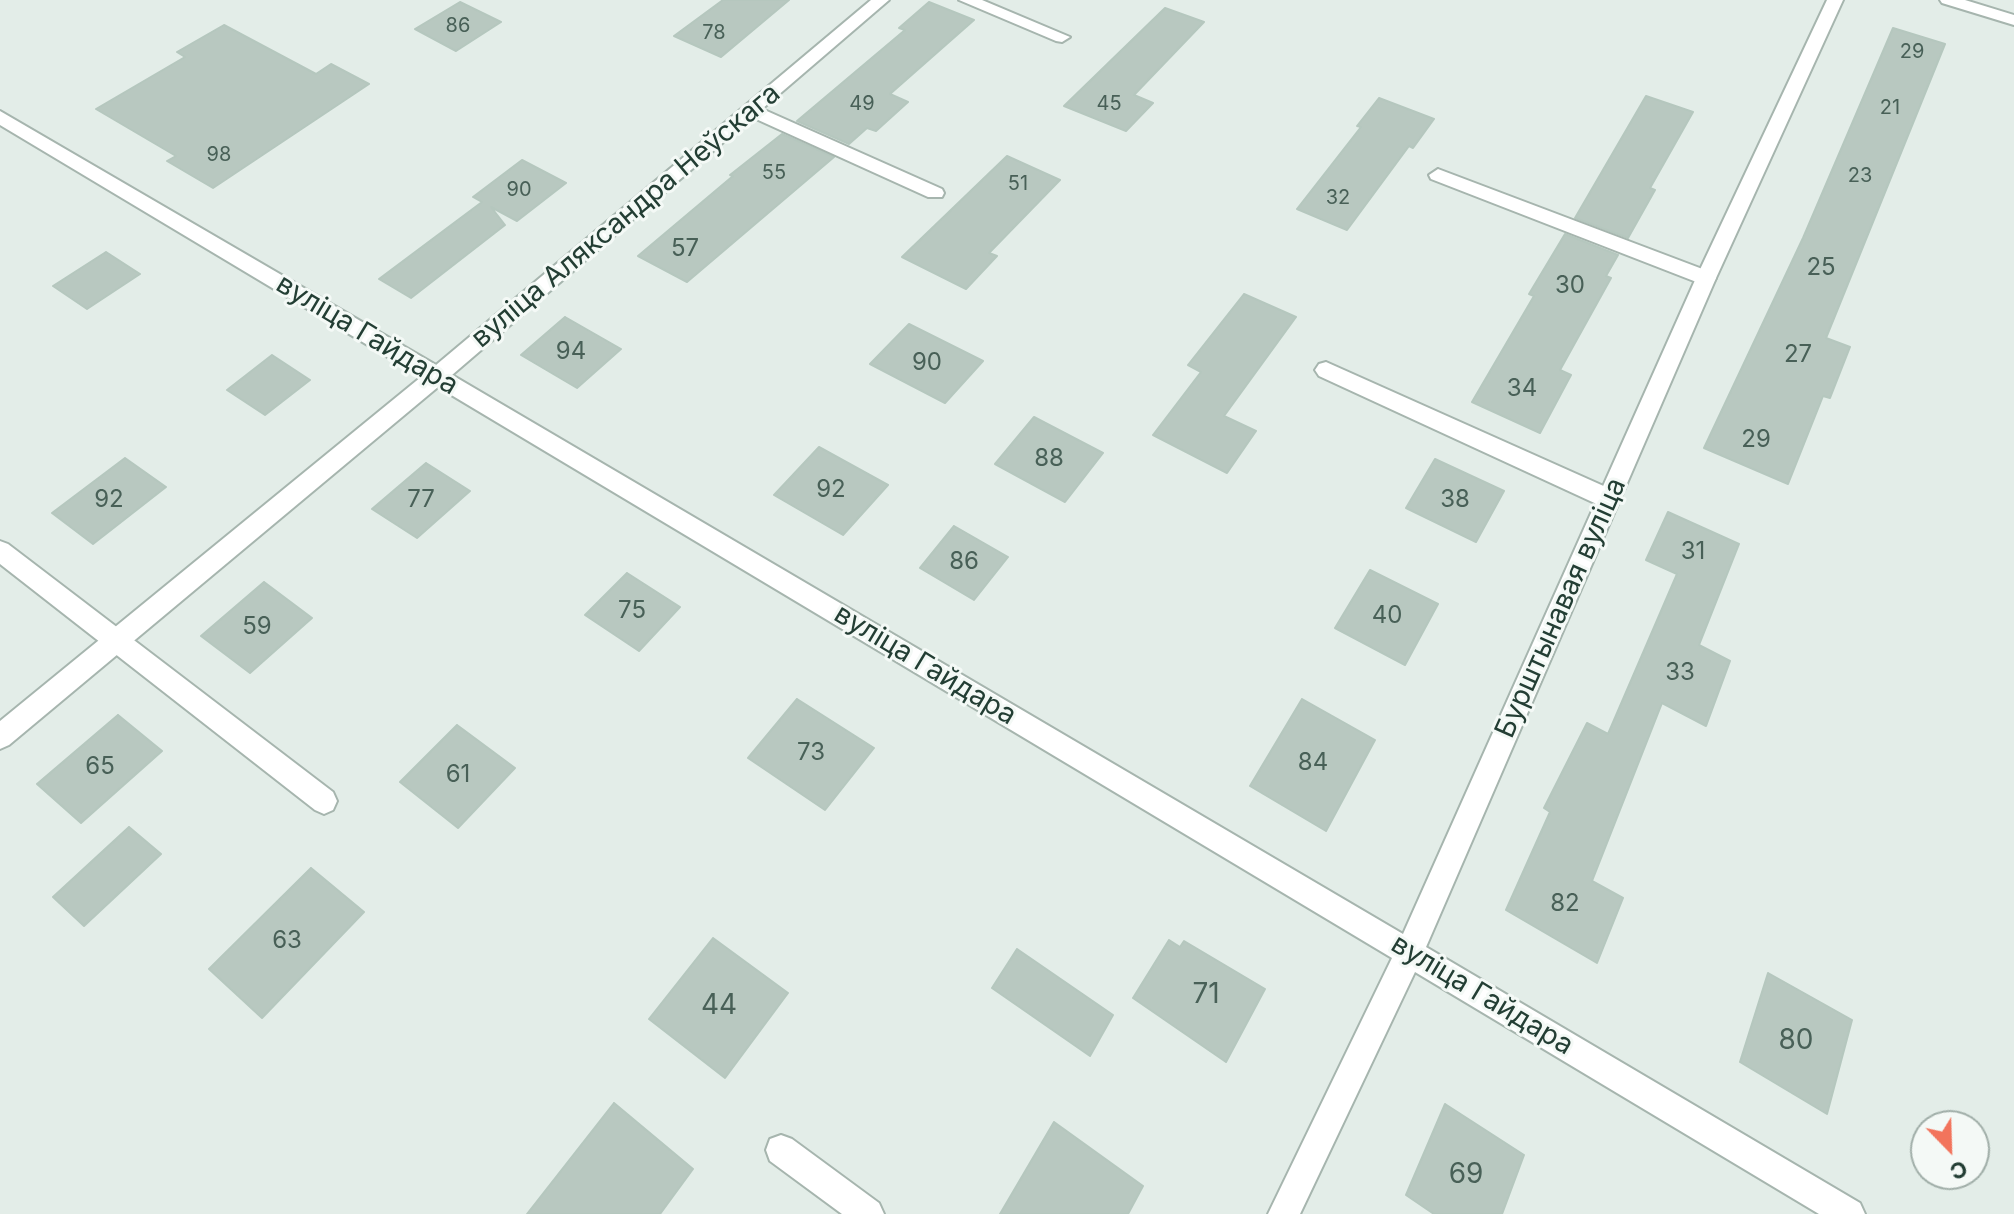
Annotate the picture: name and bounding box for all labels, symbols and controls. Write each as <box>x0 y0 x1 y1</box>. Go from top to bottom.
house number: 86 <box>446 14 470 38</box>
house number: 78 <box>702 21 726 45</box>
house number: 29 <box>1900 40 1924 64</box>
street label: вуліца Аляксандра Неўскага <box>465 77 787 355</box>
house number: 49 <box>849 92 875 116</box>
house number: 45 <box>1096 92 1122 116</box>
house number: 21 <box>1880 96 1900 120</box>
house number: 98 <box>207 143 231 167</box>
house number: 55 <box>762 161 786 185</box>
house number: 23 <box>1848 164 1872 188</box>
house number: 51 <box>1008 172 1028 196</box>
house number: 90 <box>506 178 532 202</box>
house number: 32 <box>1326 186 1350 210</box>
house number: 57 <box>671 235 699 263</box>
house number: 25 <box>1806 254 1836 282</box>
street label: вуліца Гайдара <box>270 267 464 403</box>
house number: 30 <box>1555 272 1585 300</box>
house number: 94 <box>556 338 586 366</box>
house number: 27 <box>1784 341 1812 369</box>
house number: 90 <box>912 349 942 377</box>
house number: 34 <box>1507 375 1537 403</box>
house number: 29 <box>1741 426 1771 454</box>
house number: 88 <box>1034 445 1064 473</box>
street label: Бурштынавая вуліца <box>1489 473 1633 743</box>
house number: 92 <box>816 476 846 504</box>
house number: 92 <box>94 486 124 514</box>
house number: 77 <box>407 486 435 514</box>
house number: 38 <box>1440 486 1470 514</box>
house number: 31 <box>1681 538 1705 566</box>
house number: 86 <box>949 548 979 576</box>
house number: 75 <box>618 597 646 625</box>
street label: вуліца Гайдара <box>828 597 1022 733</box>
house number: 40 <box>1372 602 1402 630</box>
house number: 59 <box>242 613 272 641</box>
house number: 33 <box>1665 659 1695 687</box>
house number: 73 <box>797 739 825 767</box>
house number: 84 <box>1298 749 1328 777</box>
house number: 65 <box>85 753 115 781</box>
house number: 61 <box>446 761 470 789</box>
house number: 82 <box>1550 890 1580 918</box>
house number: 63 <box>272 927 302 955</box>
street label: вуліца Гайдара <box>1385 927 1579 1063</box>
house number: 71 <box>1192 978 1220 1012</box>
house number: 44 <box>701 989 737 1023</box>
house number: 80 <box>1779 1024 1813 1058</box>
north arrow <box>1910 1110 1990 1190</box>
text: С <box>1946 1155 1971 1185</box>
house number: 69 <box>1449 1158 1483 1192</box>

